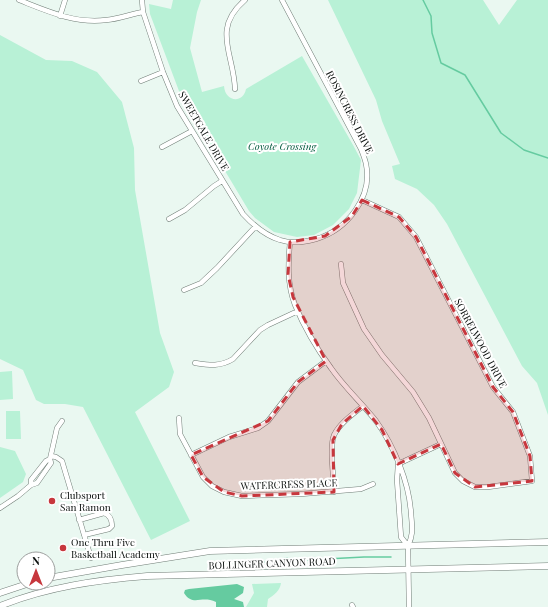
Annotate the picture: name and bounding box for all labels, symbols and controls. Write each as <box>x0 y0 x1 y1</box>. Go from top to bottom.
street label: ROSINCRESS DRIVE <box>323 68 377 156</box>
street label: SWEETGALE DRIVE <box>175 89 233 173</box>
park label: Coyote Crossing <box>248 139 318 153</box>
street label: SORRELWOOD DRIVE <box>451 296 511 390</box>
street label: WATERCRESS PLACE <box>239 475 338 493</box>
place label: Clubsport San Ramon <box>60 488 111 514</box>
marker: Clubsport San Ramon <box>47 496 57 506</box>
place label: One Thru Five Basketball Academy <box>71 535 160 561</box>
marker: One Thru Five Basketball Academy <box>58 543 68 553</box>
north arrow <box>16 551 56 591</box>
text: N <box>32 553 40 568</box>
street label: BOLLINGER CANYON ROAD <box>208 554 336 572</box>

